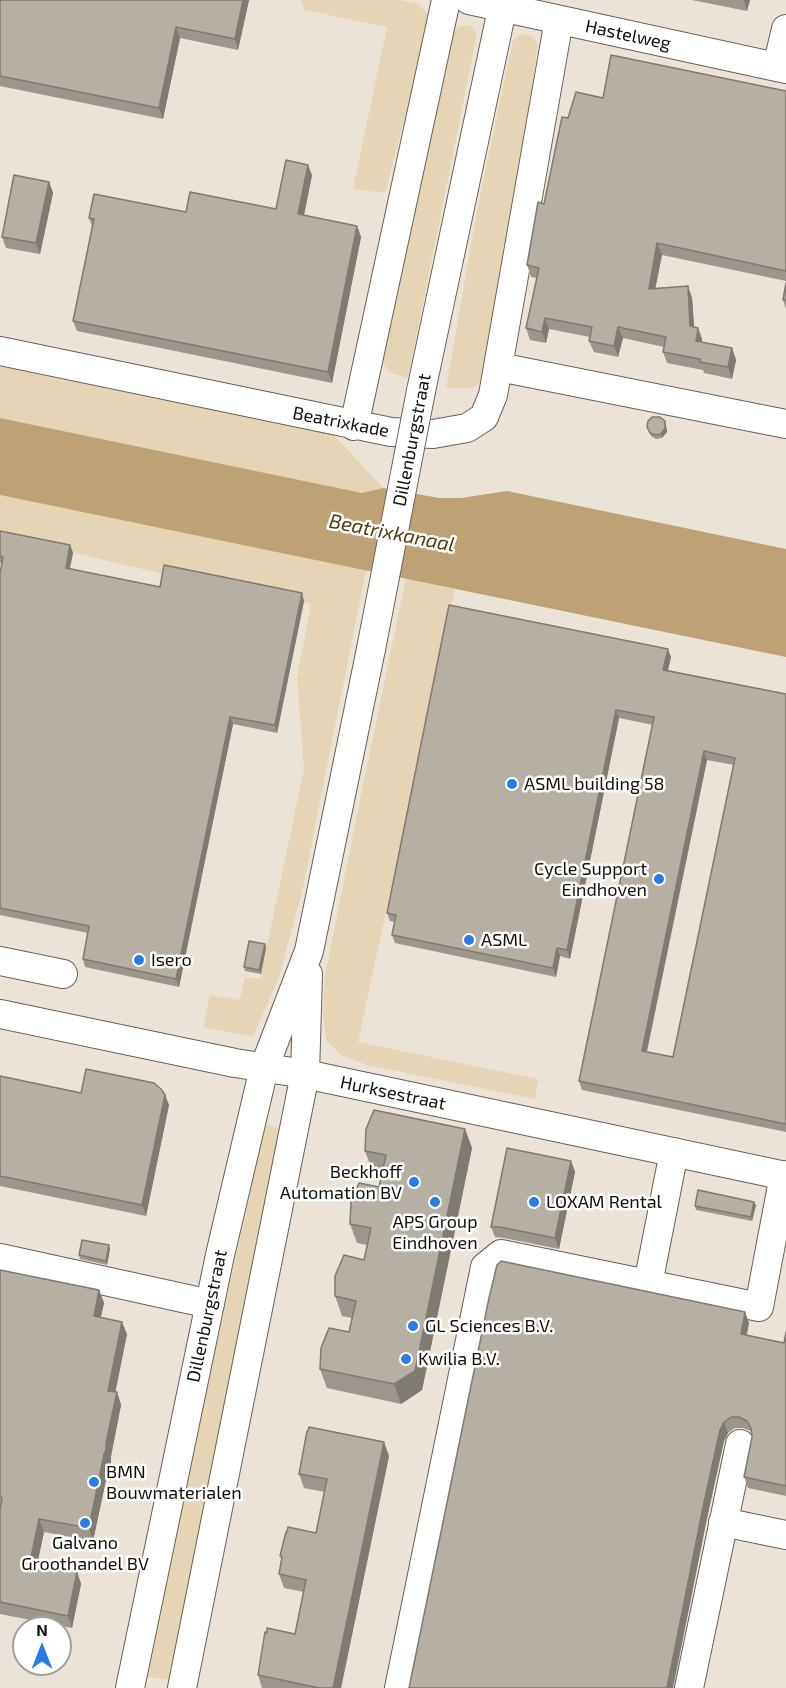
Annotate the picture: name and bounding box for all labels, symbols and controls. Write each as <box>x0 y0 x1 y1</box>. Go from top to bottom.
street label: Hastelweg <box>583 15 673 55</box>
street label: Dillenburgstraat <box>389 372 435 508</box>
street label: Beatrixkade <box>291 402 391 442</box>
water label: Beatrixkanaal <box>327 509 457 557</box>
place label: ASML building 58 <box>524 773 665 795</box>
marker: ASML building 58 <box>505 777 519 791</box>
place label: Cycle Support Eindhoven <box>534 858 647 900</box>
marker: Cycle Support Eindhoven <box>652 872 666 886</box>
place label: ASML <box>481 929 527 951</box>
marker: ASML <box>462 933 476 947</box>
place label: Isero <box>151 949 192 971</box>
marker: Isero <box>132 953 146 967</box>
street label: Hurksestraat <box>338 1071 448 1115</box>
place label: Beckhoff Automation BV <box>280 1161 402 1204</box>
marker: Beckhoff Automation BV <box>407 1175 421 1189</box>
place label: LOXAM Rental <box>546 1191 662 1213</box>
marker: APS Group Eindhoven <box>428 1195 442 1209</box>
marker: LOXAM Rental <box>527 1195 541 1209</box>
place label: APS Group Eindhoven <box>392 1211 478 1254</box>
street label: Dillenburgstraat <box>182 1248 232 1384</box>
place label: GL Sciences B.V. <box>425 1315 553 1337</box>
marker: GL Sciences B.V. <box>406 1319 420 1333</box>
place label: Kwilia B.V. <box>418 1348 500 1370</box>
marker: Kwilia B.V. <box>399 1352 413 1366</box>
place label: BMN Bouwmaterialen <box>106 1461 242 1504</box>
marker: BMN Bouwmaterialen <box>87 1475 101 1489</box>
marker: Galvano Groothandel BV <box>78 1516 92 1530</box>
place label: Galvano Groothandel BV <box>21 1532 149 1574</box>
north arrow <box>12 1616 72 1676</box>
text: N <box>36 1620 48 1639</box>

